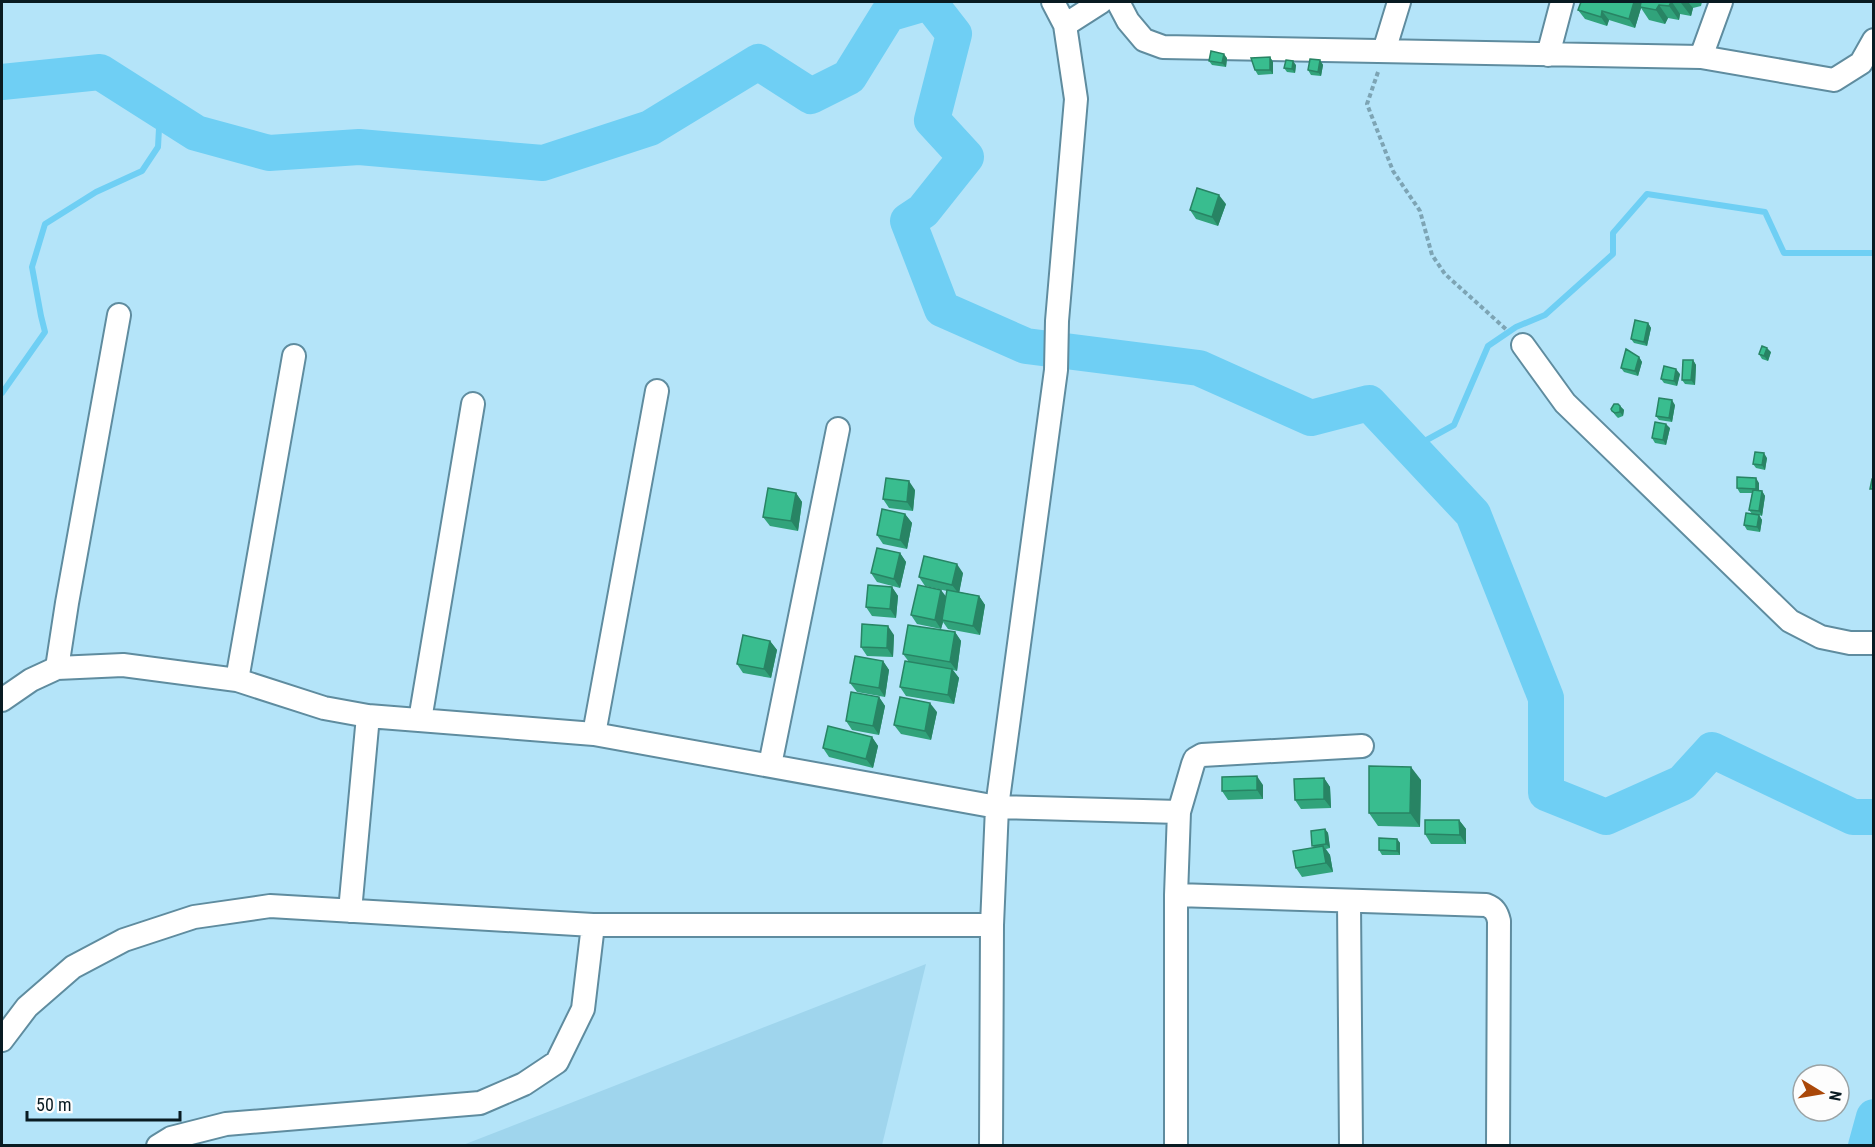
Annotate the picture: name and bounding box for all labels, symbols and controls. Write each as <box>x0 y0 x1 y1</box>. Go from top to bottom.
north arrow <box>1791 1063 1851 1123</box>
scale bar <box>27 1084 180 1122</box>
text: N <box>1825 1089 1845 1102</box>
text: 50 m <box>36 1094 71 1115</box>

